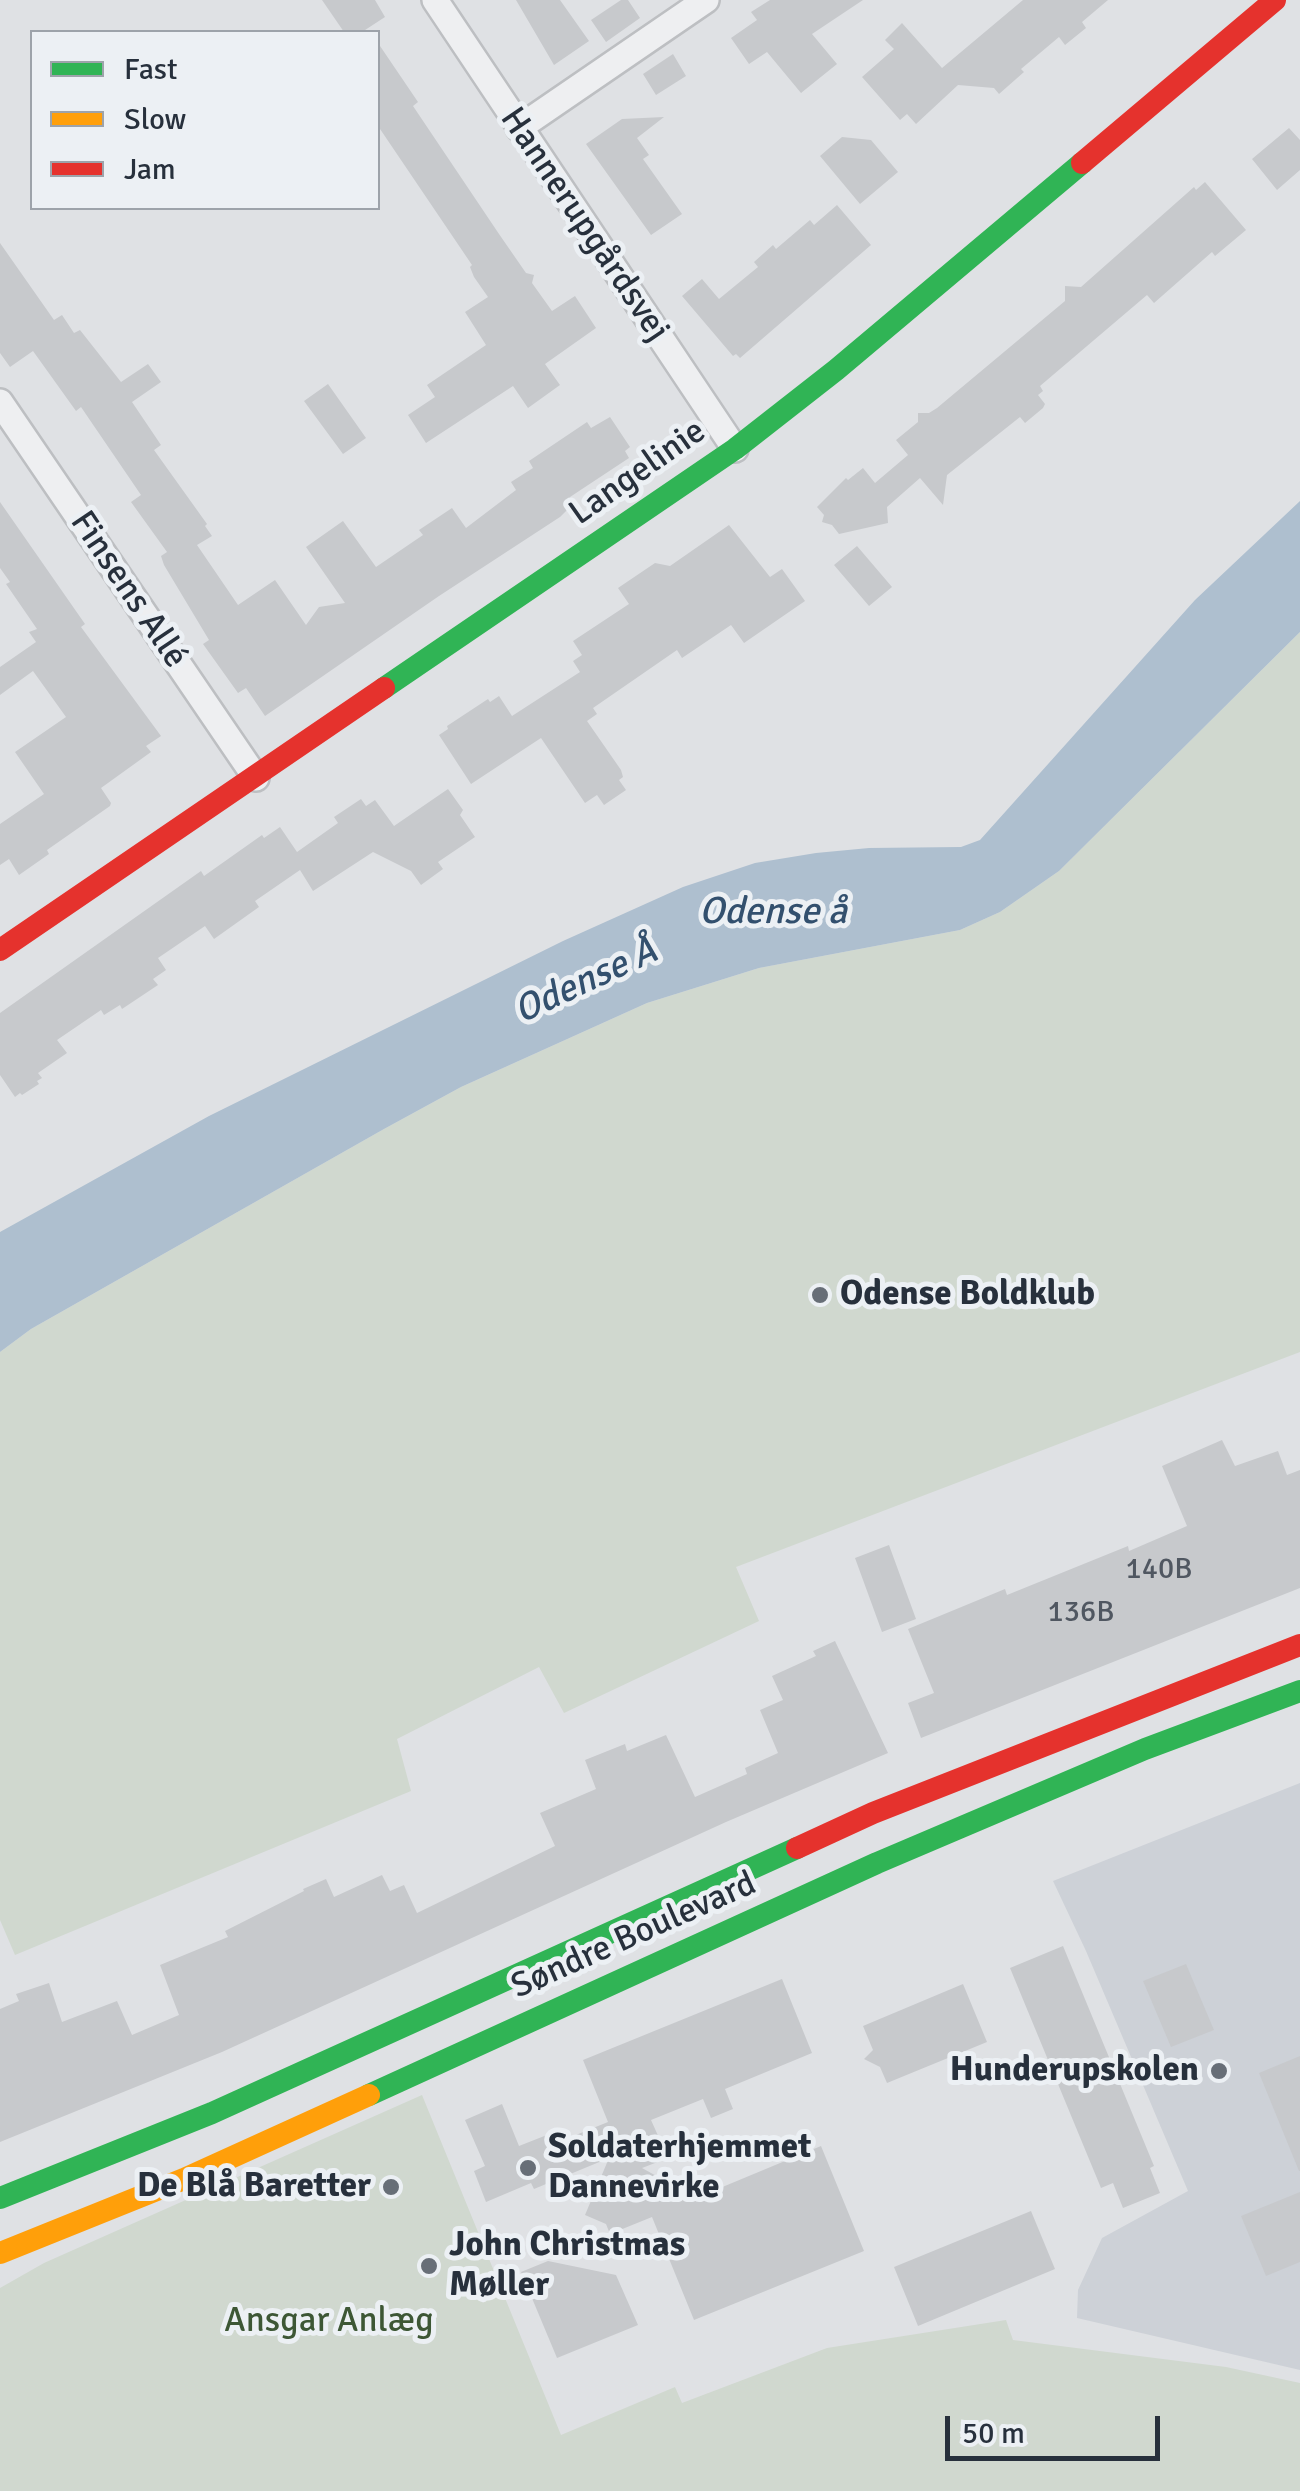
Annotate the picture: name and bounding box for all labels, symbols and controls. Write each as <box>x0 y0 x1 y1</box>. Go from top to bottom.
legend <box>30 30 380 210</box>
text: Fast <box>124 51 177 88</box>
street label: Hannerupgårdsvej <box>490 100 678 350</box>
text: Slow <box>124 101 186 138</box>
text: Jam <box>124 151 176 188</box>
street label: Langelinie <box>562 411 714 535</box>
street label: Finsens Allé <box>60 504 196 676</box>
water label: Odense å <box>699 890 847 936</box>
water label: Odense Å <box>507 929 665 1035</box>
place label: Odense Boldklub <box>840 1274 1095 1316</box>
marker: Odense Boldklub <box>809 1284 831 1306</box>
house number: 140B <box>1126 1552 1192 1588</box>
house number: 136B <box>1048 1595 1114 1631</box>
street label: Søndre Boulevard <box>505 1863 763 2009</box>
place label: Hunderupskolen <box>950 2050 1199 2092</box>
marker: Hunderupskolen <box>1208 2060 1230 2082</box>
place label: Soldaterhjemmet Dannevirke <box>548 2127 811 2209</box>
marker: Soldaterhjemmet Dannevirke <box>517 2157 539 2179</box>
place label: De Blå Baretter <box>137 2166 371 2208</box>
marker: De Blå Baretter <box>380 2176 402 2198</box>
place label: John Christmas Møller <box>449 2225 685 2307</box>
marker: John Christmas Møller <box>418 2255 440 2277</box>
park label: Ansgar Anlæg <box>224 2301 434 2343</box>
scale bar <box>950 2396 1165 2458</box>
text: 50 m <box>962 2415 1025 2452</box>

